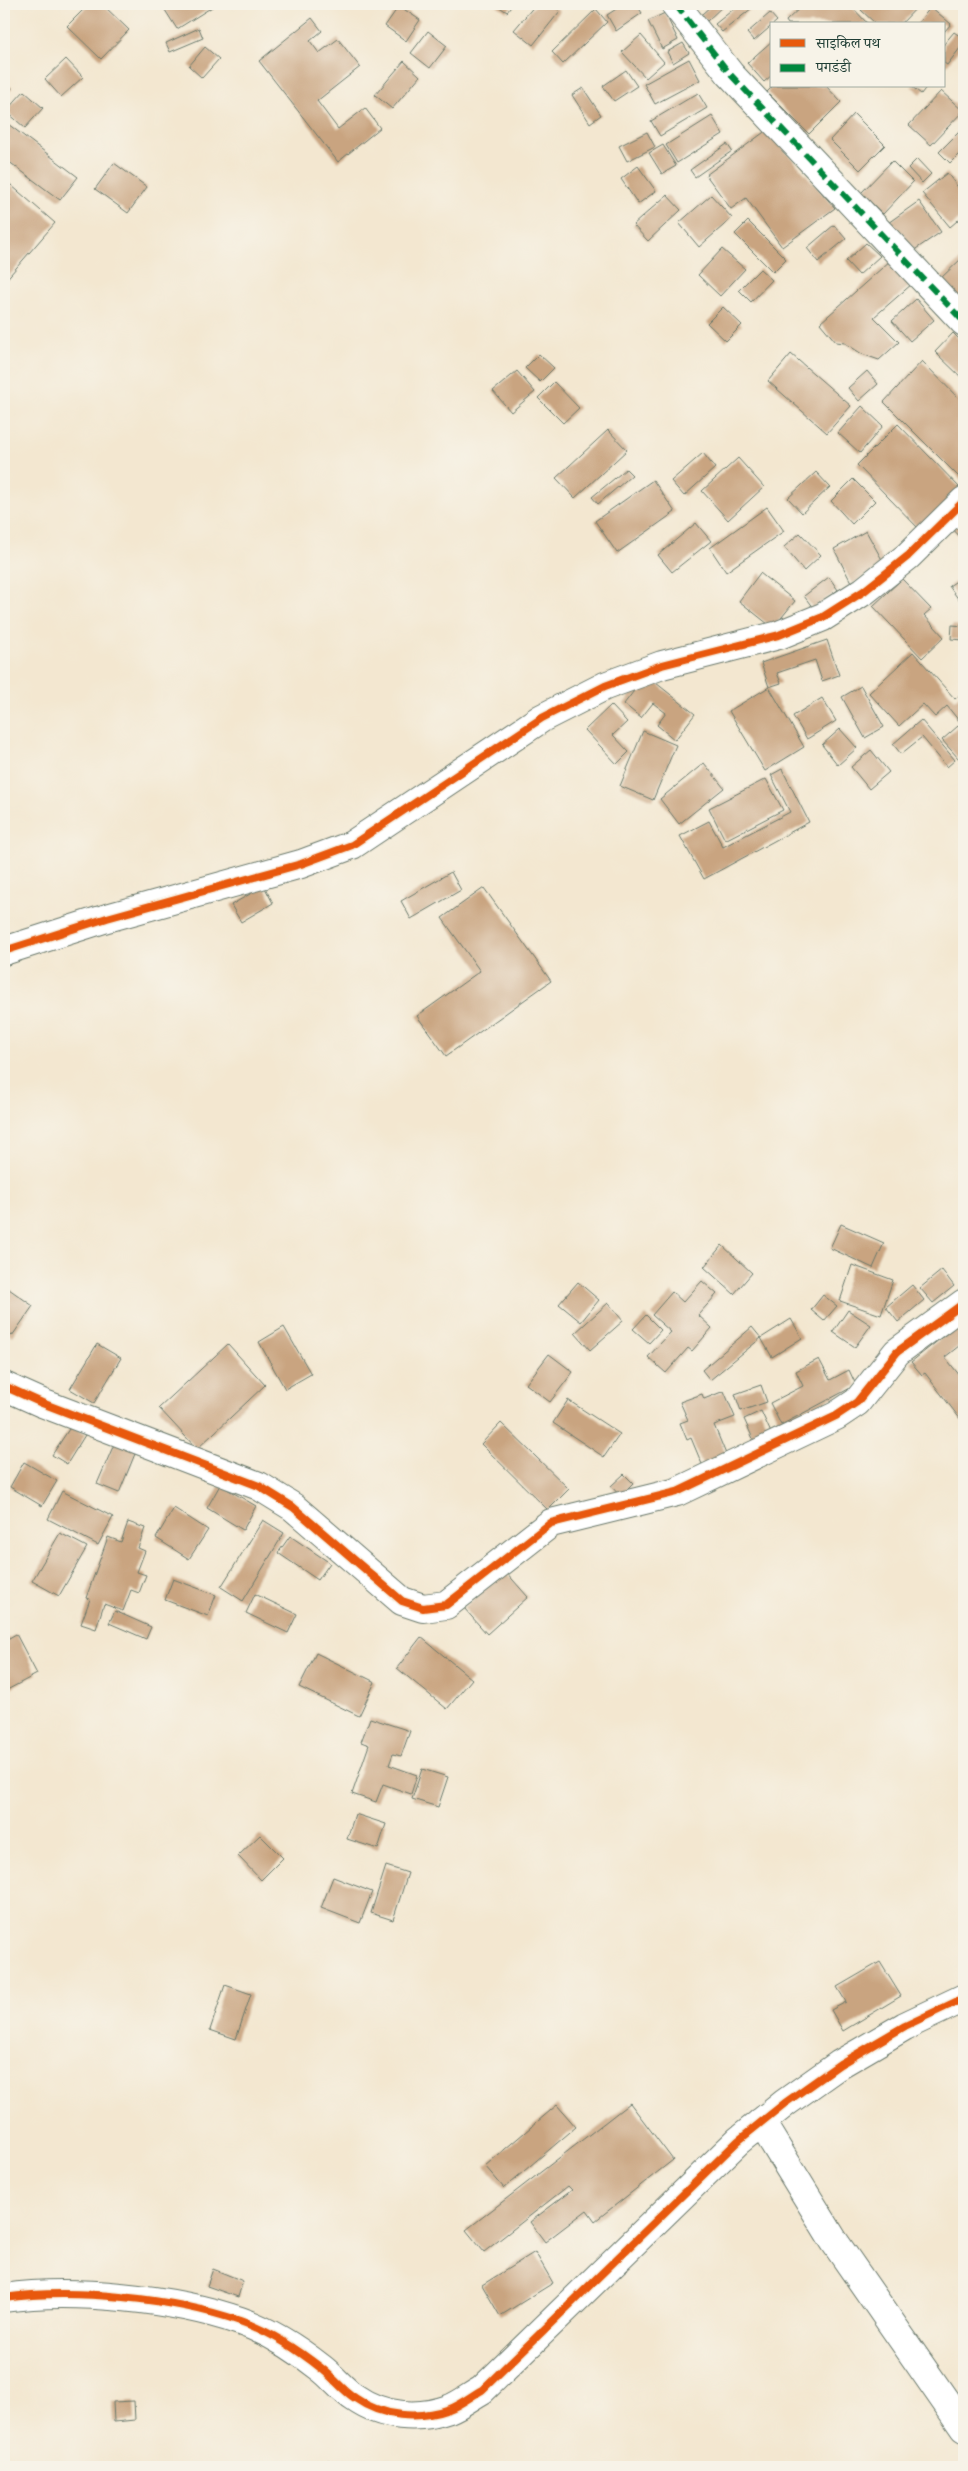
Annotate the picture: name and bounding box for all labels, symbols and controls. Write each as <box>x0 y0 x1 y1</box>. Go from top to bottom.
legend <box>770 22 946 88</box>
text: साइकिल पथ <box>815 34 881 53</box>
text: पगडंडी <box>815 58 852 77</box>

